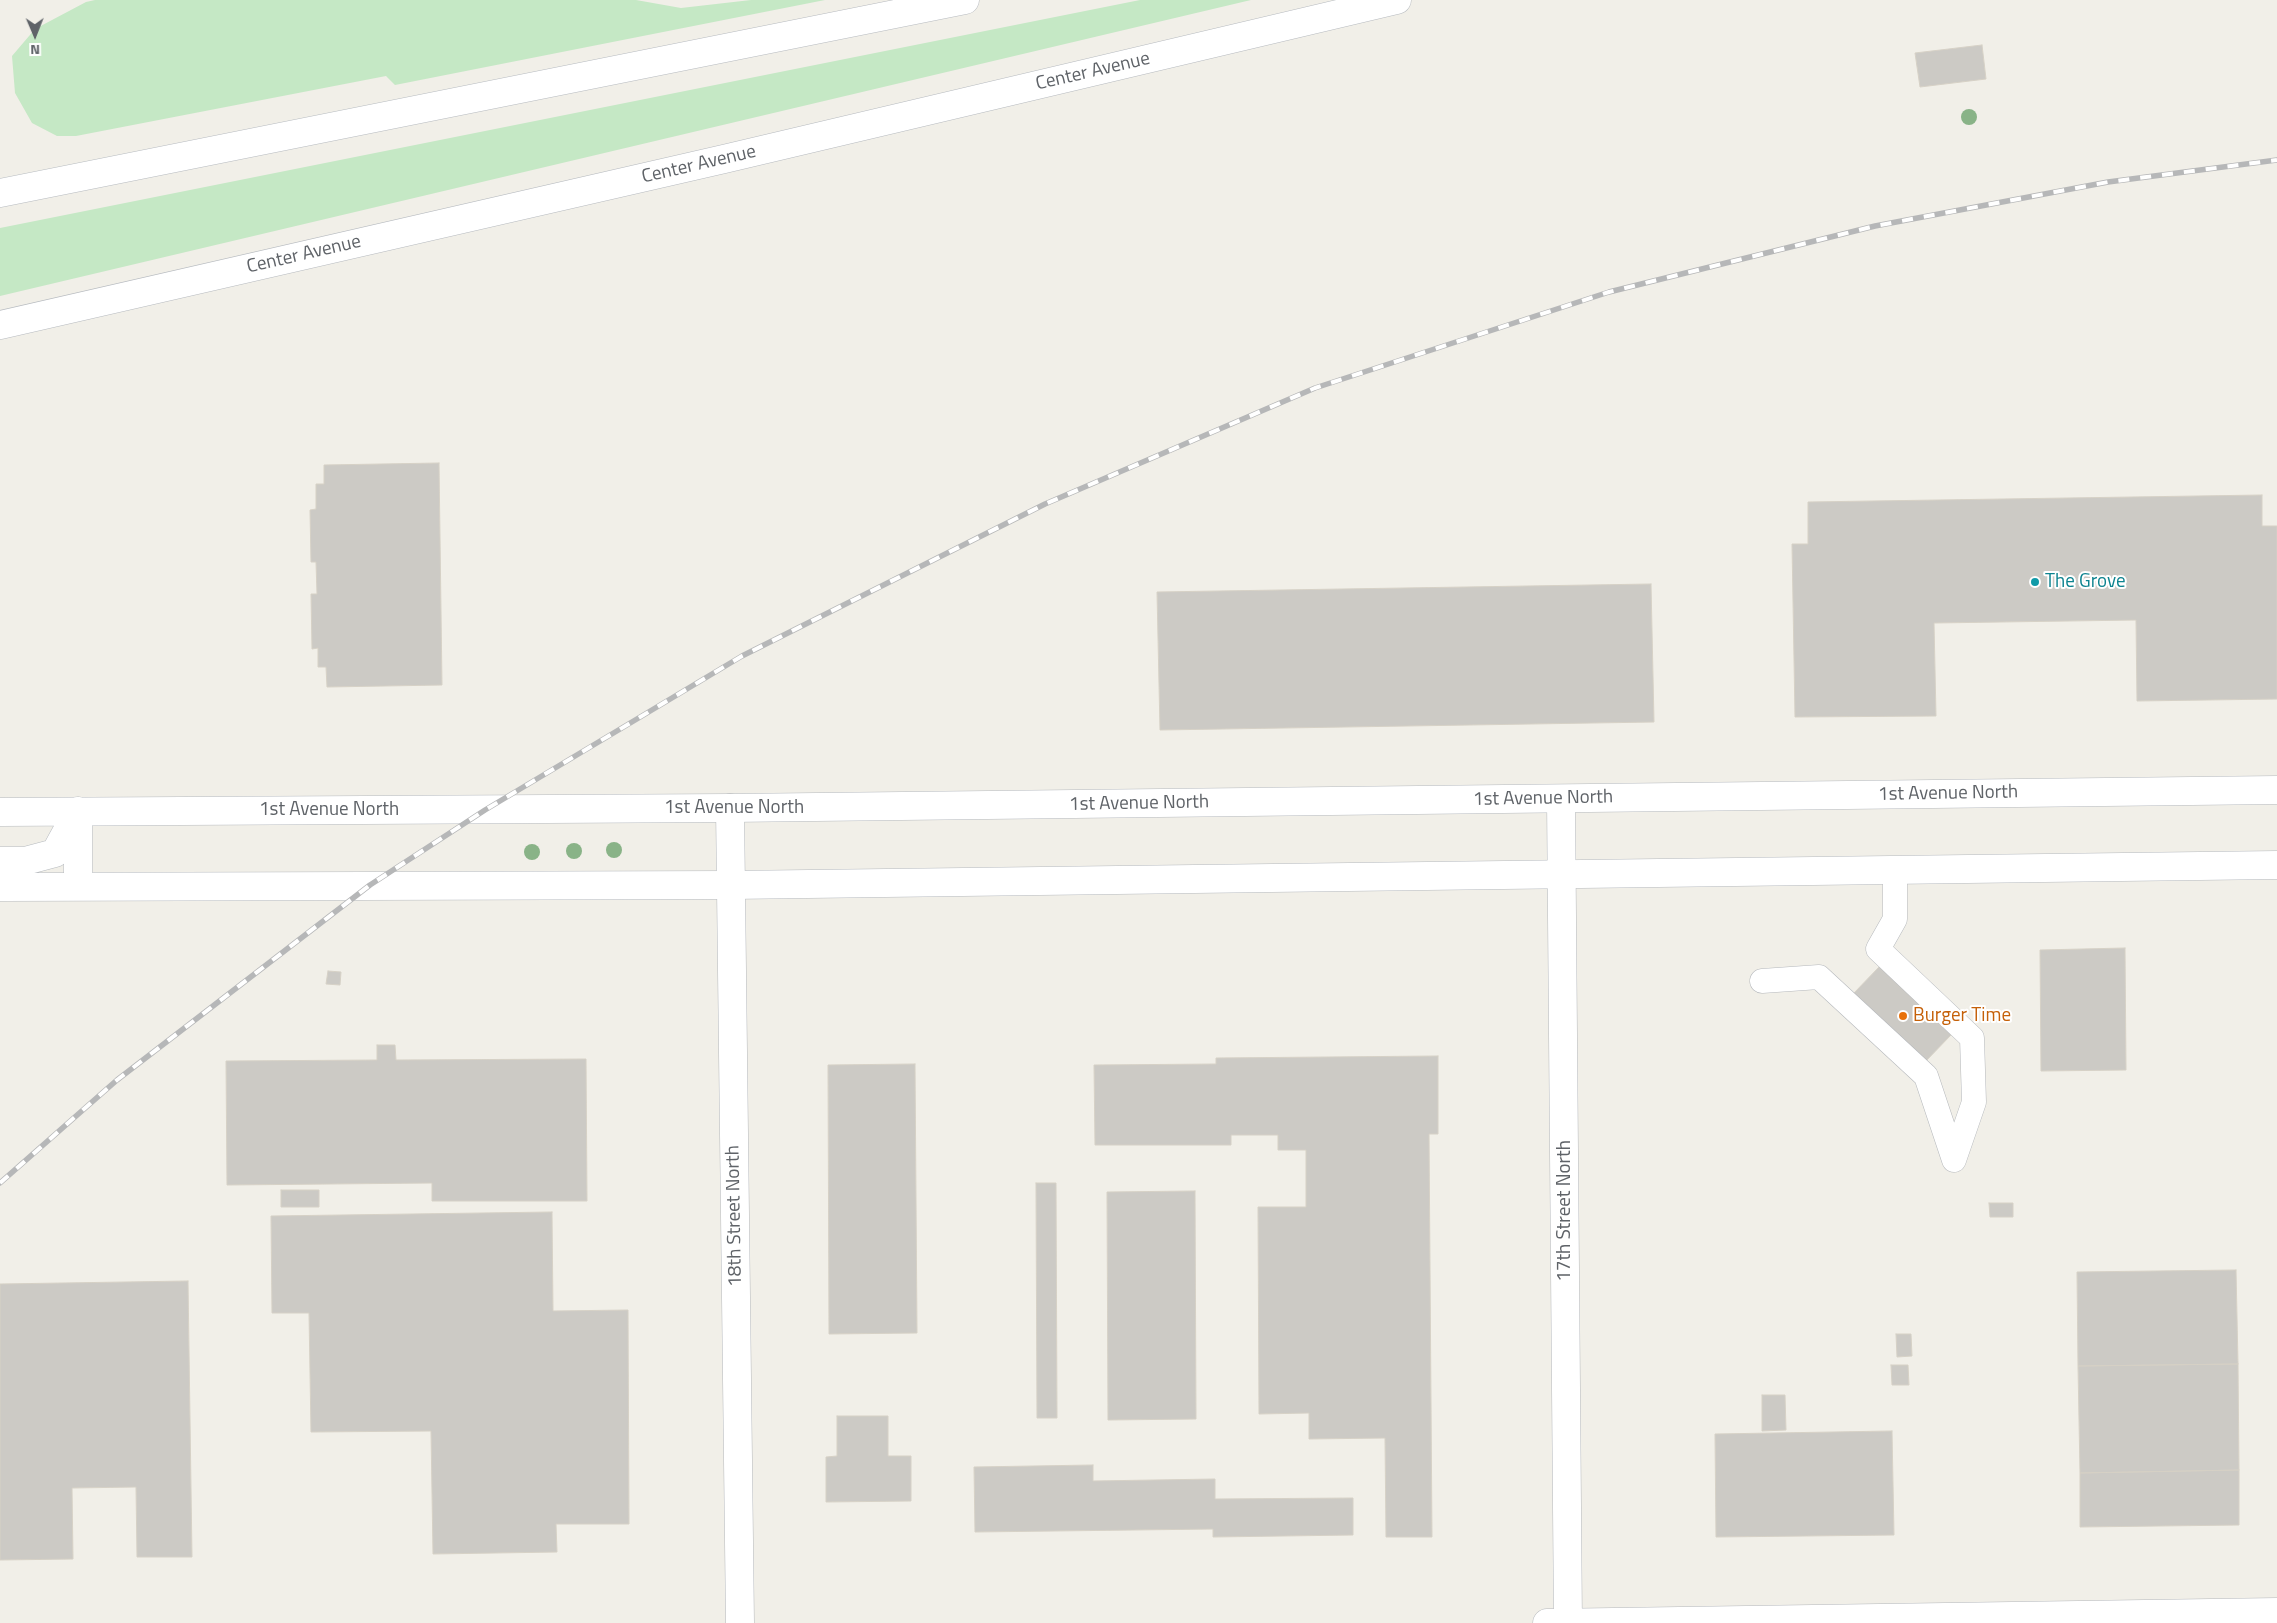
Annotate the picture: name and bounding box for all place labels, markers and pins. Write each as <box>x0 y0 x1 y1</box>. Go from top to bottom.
place label: The Grove <box>2045 571 2125 593</box>
marker: The Grove <box>2029 576 2041 588</box>
place label: Burger Time <box>1913 1005 2011 1027</box>
marker: Burger Time <box>1897 1010 1909 1022</box>

